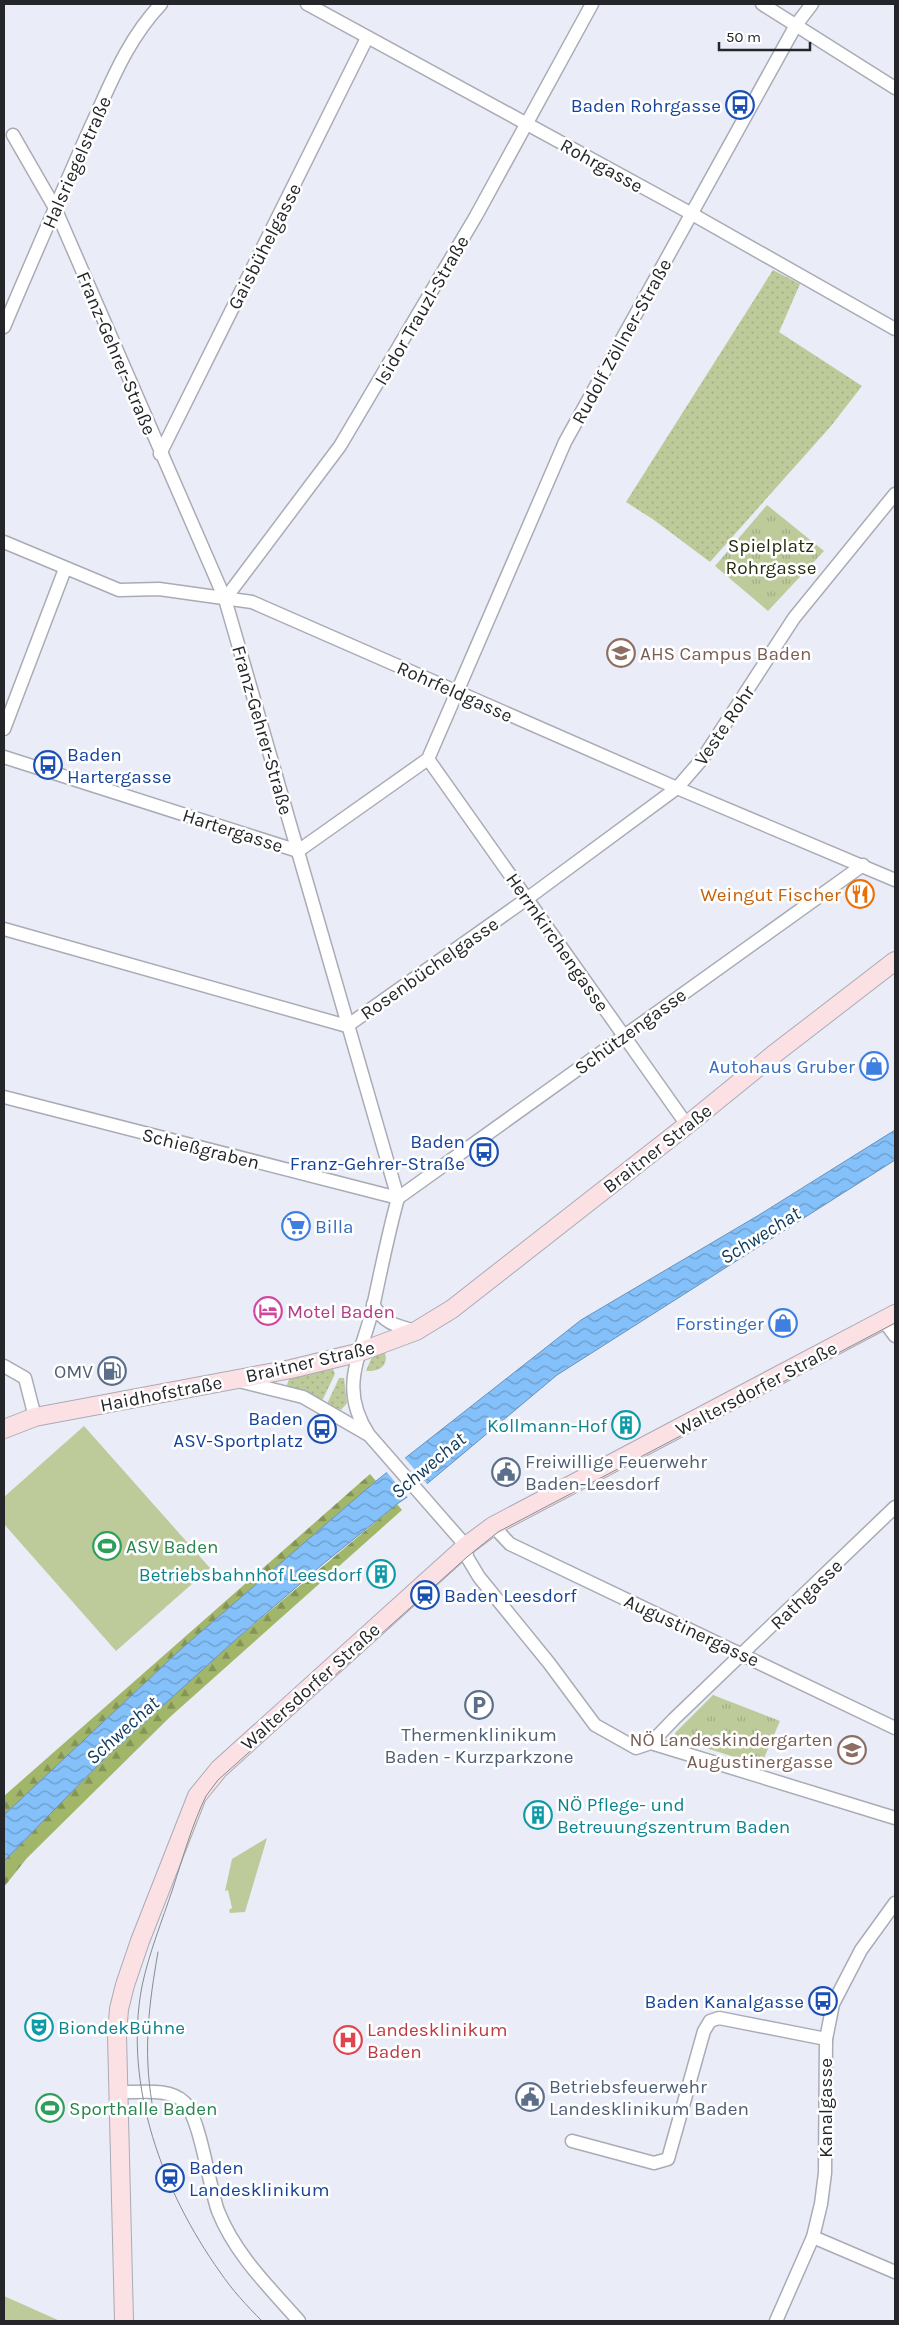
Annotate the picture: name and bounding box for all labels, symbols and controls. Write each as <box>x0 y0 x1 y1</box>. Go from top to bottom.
scale bar <box>719 20 810 52</box>
text: 50 m <box>726 28 761 46</box>
bus stop icon: Baden Rohrgasse <box>725 90 755 120</box>
street label: Halsriegelstraße <box>38 93 116 232</box>
place label: Baden Rohrgasse <box>571 95 721 117</box>
street label: Rohrgasse <box>556 134 647 198</box>
street label: Gaisbühelgasse <box>224 180 306 313</box>
street label: Isidor Trauzl-Straße <box>370 232 474 389</box>
street label: Rudolf Zöllner-Straße <box>567 255 676 428</box>
street label: Franz-Gehrer-Straße <box>72 268 160 438</box>
park label: Spielplatz Rohrgasse <box>726 535 816 579</box>
school or university icon: AHS Campus Baden <box>606 638 636 668</box>
street label: Franz-Gehrer-Straße <box>227 643 297 818</box>
place label: AHS Campus Baden <box>640 643 811 665</box>
street label: Rohrfeldgasse <box>393 657 516 727</box>
street label: Veste Rohr <box>690 681 760 770</box>
place label: Baden Hartergasse <box>67 744 171 788</box>
bus stop icon: Baden Hartergasse <box>33 750 63 780</box>
street label: Hartergasse <box>180 804 286 858</box>
street label: Herrnkirchengasse <box>501 869 613 1016</box>
restaurant icon: Weingut Fischer <box>845 879 875 909</box>
place label: Weingut Fischer <box>700 884 841 906</box>
street label: Rosenbüchelgasse <box>356 913 503 1025</box>
street label: Schützengasse <box>570 984 691 1080</box>
shop icon: Autohaus Gruber <box>859 1051 889 1081</box>
place label: Autohaus Gruber <box>709 1056 855 1078</box>
street label: Braitner Straße <box>599 1100 716 1198</box>
street label: Schießgraben <box>140 1124 262 1174</box>
place label: Baden Franz-Gehrer-Straße <box>290 1131 465 1175</box>
bus stop icon: Baden Franz-Gehrer-Straße <box>469 1137 499 1167</box>
water label: Schwechat <box>716 1202 805 1269</box>
supermarket icon: Billa <box>281 1211 311 1241</box>
place label: Billa <box>315 1216 354 1238</box>
hotel icon: Motel Baden <box>253 1296 283 1326</box>
place label: Motel Baden <box>287 1301 395 1323</box>
shop icon: Forstinger <box>768 1308 798 1338</box>
place label: Forstinger <box>676 1313 764 1335</box>
street label: Braitner Straße <box>243 1336 377 1388</box>
street label: Waltersdorfer Straße <box>672 1337 841 1441</box>
fuel station icon: OMV <box>97 1356 127 1386</box>
place label: OMV <box>54 1361 93 1383</box>
street label: Haidhofstraße <box>98 1371 224 1417</box>
place label: Baden ASV-Sportplatz <box>173 1408 303 1452</box>
building icon: Kollmann-Hof <box>611 1410 641 1440</box>
bus stop icon: Baden ASV-Sportplatz <box>307 1414 337 1444</box>
place label: Kollmann-Hof <box>487 1415 607 1437</box>
water label: Schwechat <box>386 1427 470 1503</box>
place label: Freiwillige Feuerwehr Baden-Leesdorf <box>525 1451 707 1495</box>
public building icon: Freiwillige Feuerwehr Baden-Leesdorf <box>491 1457 521 1487</box>
sports icon: ASV Baden <box>92 1531 122 1561</box>
place label: ASV Baden <box>126 1536 218 1558</box>
street label: Rathgasse <box>766 1555 847 1634</box>
building icon: Betriebsbahnhof Leesdorf <box>366 1559 396 1589</box>
place label: Betriebsbahnhof Leesdorf <box>139 1564 362 1586</box>
station icon: Baden Leesdorf <box>410 1580 440 1610</box>
place label: Baden Leesdorf <box>444 1585 577 1607</box>
street label: Augustinergasse <box>621 1590 762 1672</box>
street label: Waltersdorfer Straße <box>237 1619 385 1755</box>
parking icon: Thermenklinikum Baden - Kurzparkzone <box>464 1690 494 1720</box>
water label: Schwechat <box>81 1691 164 1769</box>
place label: Thermenklinikum Baden - Kurzparkzone <box>384 1724 574 1768</box>
place label: NÖ Landeskindergarten Augustinergasse <box>630 1729 833 1773</box>
school or university icon: NÖ Landeskindergarten Augustinergasse <box>837 1735 867 1765</box>
place label: NÖ Pflege- und Betreuungszentrum Baden <box>557 1794 790 1838</box>
building icon: NÖ Pflege- und Betreuungszentrum Baden <box>523 1800 553 1830</box>
bus stop icon: Baden Kanalgasse <box>808 1986 838 2016</box>
place label: Baden Kanalgasse <box>645 1991 804 2013</box>
theatre icon: BiondekBühne <box>24 2012 54 2042</box>
place label: BiondekBühne <box>58 2017 185 2039</box>
place label: Landesklinikum Baden <box>367 2019 508 2063</box>
hospital icon: Landesklinikum Baden <box>333 2025 363 2055</box>
street label: Kanalgasse <box>815 2058 837 2158</box>
place label: Betriebsfeuerwehr Landesklinikum Baden <box>549 2076 749 2120</box>
public building icon: Betriebsfeuerwehr Landesklinikum Baden <box>515 2082 545 2112</box>
sports icon: Sporthalle Baden <box>35 2093 65 2123</box>
place label: Sporthalle Baden <box>69 2098 218 2120</box>
place label: Baden Landesklinikum <box>189 2157 330 2201</box>
station icon: Baden Landesklinikum <box>155 2163 185 2193</box>

